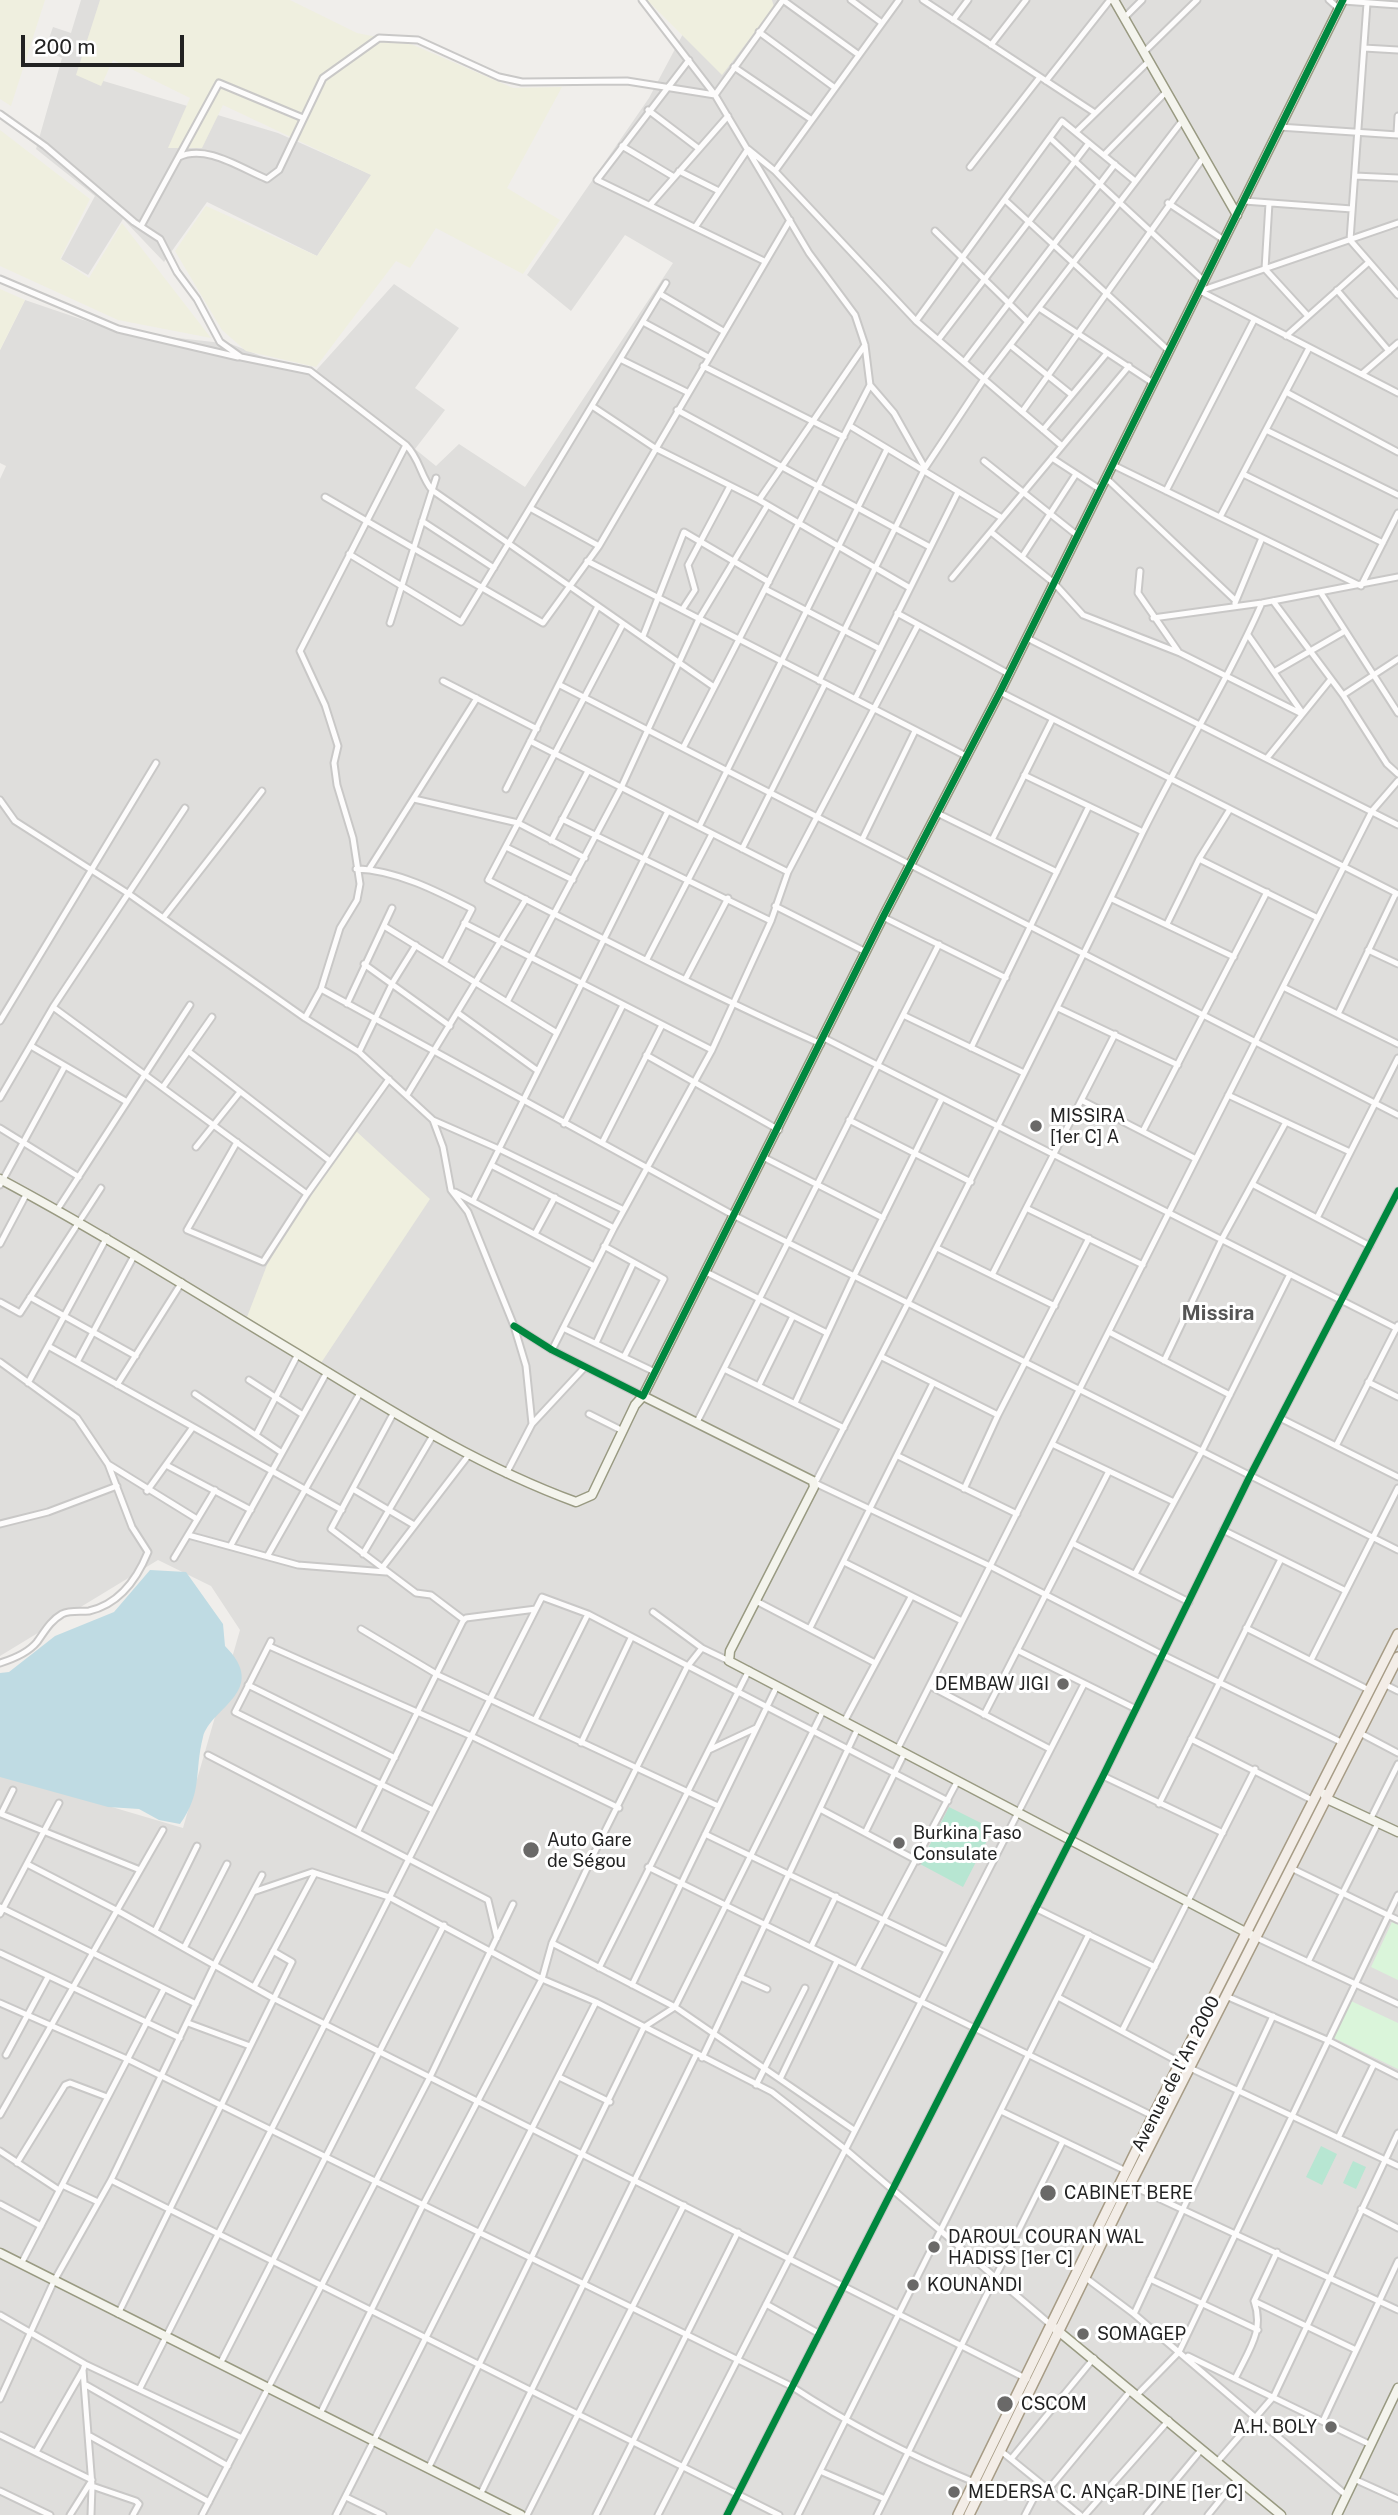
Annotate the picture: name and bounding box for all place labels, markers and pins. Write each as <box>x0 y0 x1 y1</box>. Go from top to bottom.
place label: MISSIRA [1er C] A <box>1050 1105 1125 1148</box>
marker: MISSIRA [1er C] A <box>1028 1118 1044 1134</box>
place label: DEMBAW JIGI <box>935 1673 1049 1695</box>
marker: DEMBAW JIGI <box>1055 1676 1071 1692</box>
place label: Burkina Faso Consulate <box>913 1822 1022 1864</box>
place label: Auto Gare de Ségou <box>547 1829 632 1871</box>
marker: Burkina Faso Consulate <box>891 1835 907 1851</box>
marker: Auto Gare de Ségou <box>521 1840 541 1860</box>
place label: CABINET BERE <box>1064 2182 1193 2204</box>
marker: CABINET BERE <box>1038 2183 1058 2203</box>
place label: DAROUL COURAN WAL HADISS [1er C] <box>948 2226 1144 2268</box>
marker: DAROUL COURAN WAL HADISS [1er C] <box>926 2239 942 2255</box>
place label: KOUNANDI <box>927 2274 1022 2296</box>
marker: KOUNANDI <box>905 2277 921 2293</box>
place label: SOMAGEP <box>1097 2323 1186 2345</box>
marker: SOMAGEP <box>1075 2326 1091 2342</box>
place label: CSCOM <box>1021 2393 1087 2415</box>
marker: CSCOM <box>995 2394 1015 2414</box>
place label: A.H. BOLY <box>1233 2416 1317 2438</box>
marker: A.H. BOLY <box>1323 2419 1339 2435</box>
place label: MEDERSA C. ANçaR-DINE [1er C] <box>968 2481 1243 2503</box>
marker: MEDERSA C. ANçaR-DINE [1er C] <box>946 2484 962 2500</box>

